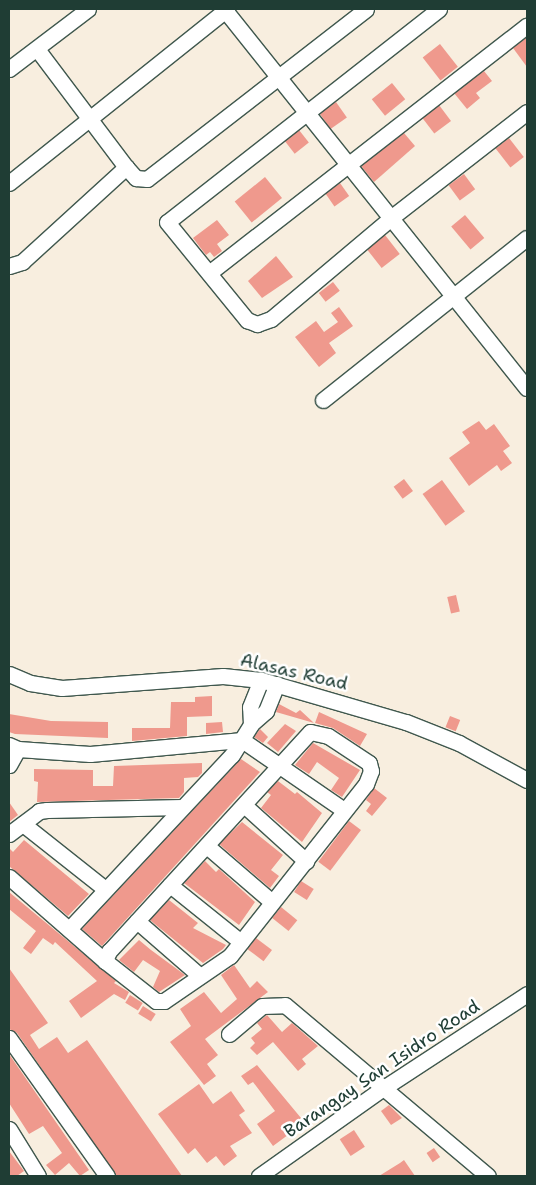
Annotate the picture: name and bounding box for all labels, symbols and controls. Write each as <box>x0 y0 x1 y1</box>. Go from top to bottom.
street label: Alasas Road <box>238 649 350 695</box>
street label: Barangay San Isidro Road <box>280 995 484 1143</box>

